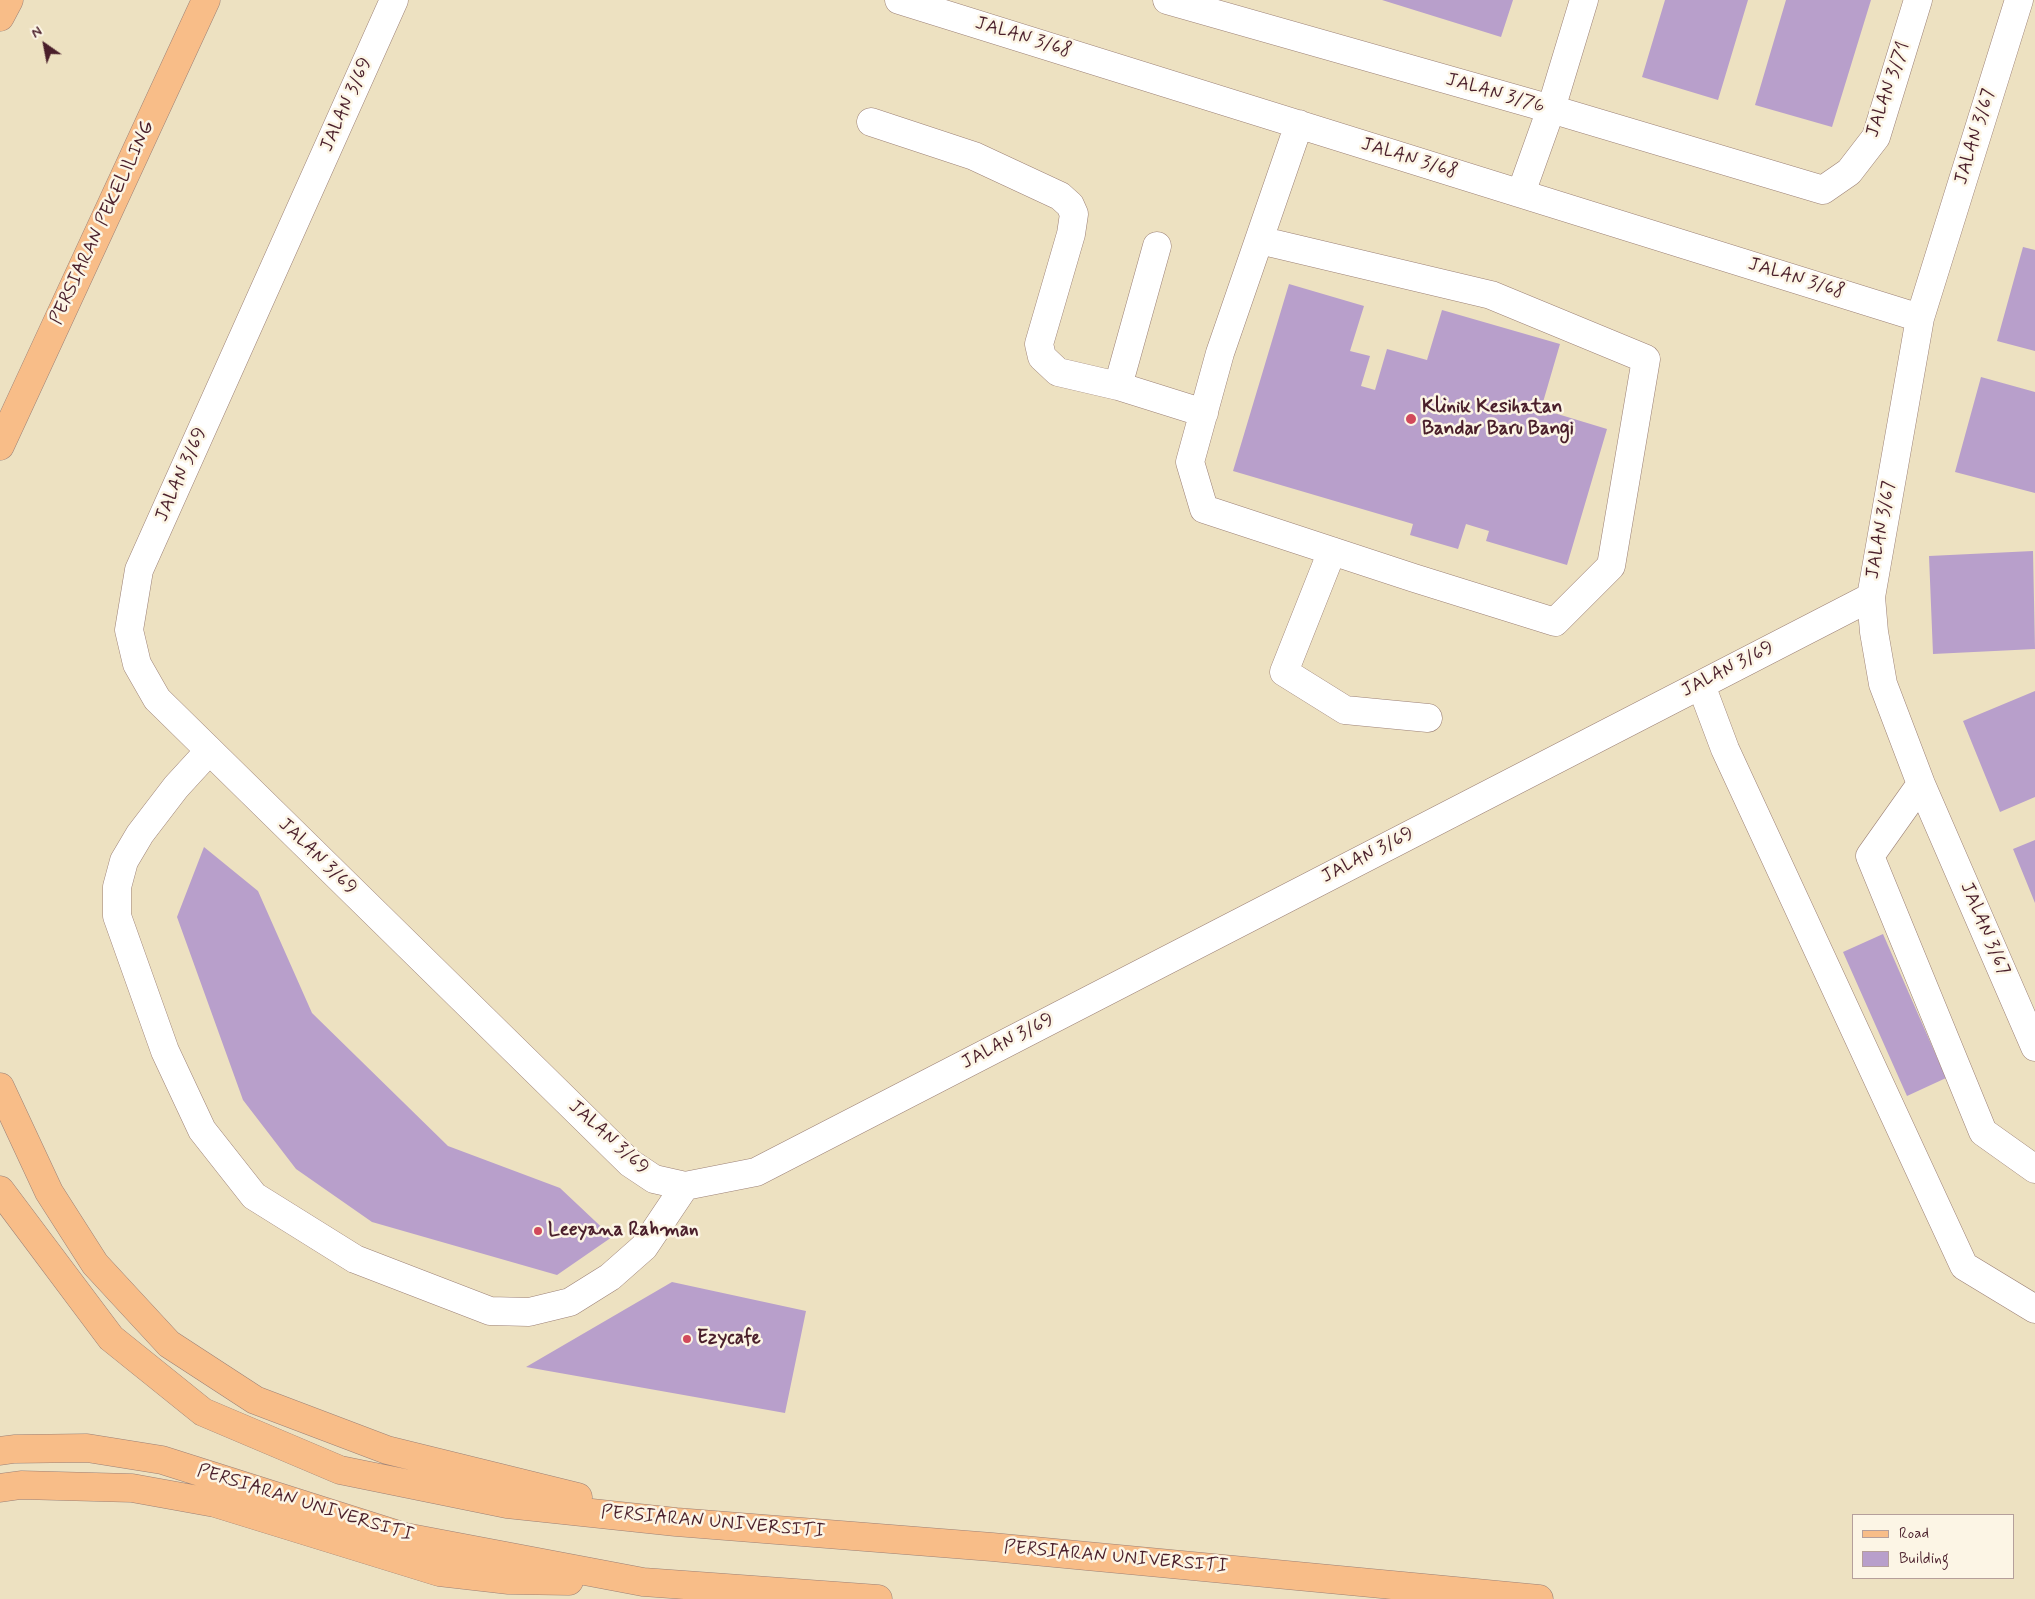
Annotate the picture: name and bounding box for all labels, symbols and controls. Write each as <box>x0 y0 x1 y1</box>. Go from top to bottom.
street label: JALAN 3/68 <box>972 13 1074 63</box>
north arrow <box>20 20 70 70</box>
text: N <box>28 22 46 43</box>
street label: JALAN 3/71 <box>1862 39 1916 141</box>
street label: JALAN 3/69 <box>316 54 378 156</box>
street label: JALAN 3/76 <box>1443 69 1547 119</box>
street label: JALAN 3/67 <box>1951 86 2001 188</box>
street label: PERSIARAN PEKELILING <box>46 117 160 329</box>
street label: JALAN 3/68 <box>1358 134 1460 184</box>
street label: JALAN 3/68 <box>1745 254 1847 304</box>
place label: Klinik Kesihatan Bandar Baru Bangi <box>1422 397 1574 441</box>
marker: Klinik Kesihatan Bandar Baru Bangi <box>1404 412 1418 426</box>
street label: JALAN 3/69 <box>151 424 213 526</box>
street label: JALAN 3/67 <box>1862 479 1902 581</box>
street label: JALAN 3/69 <box>1678 637 1778 703</box>
street label: JALAN 3/69 <box>273 814 361 900</box>
street label: JALAN 3/69 <box>1318 823 1418 889</box>
street label: JALAN 3/67 <box>1954 879 2014 979</box>
street label: JALAN 3/69 <box>958 1009 1058 1075</box>
street label: JALAN 3/69 <box>563 1096 653 1180</box>
place label: Leeyana Rahman <box>548 1220 698 1242</box>
marker: Leeyana Rahman <box>532 1225 544 1237</box>
place label: Ezycafe <box>697 1328 761 1350</box>
marker: Ezycafe <box>681 1333 693 1345</box>
street label: PERSIARAN UNIVERSITI <box>194 1460 416 1548</box>
street label: PERSIARAN UNIVERSITI <box>600 1502 826 1544</box>
legend <box>1852 1514 2015 1579</box>
text: Road <box>1899 1524 1929 1544</box>
street label: PERSIARAN UNIVERSITI <box>1003 1537 1229 1579</box>
text: Building <box>1899 1549 1949 1569</box>

